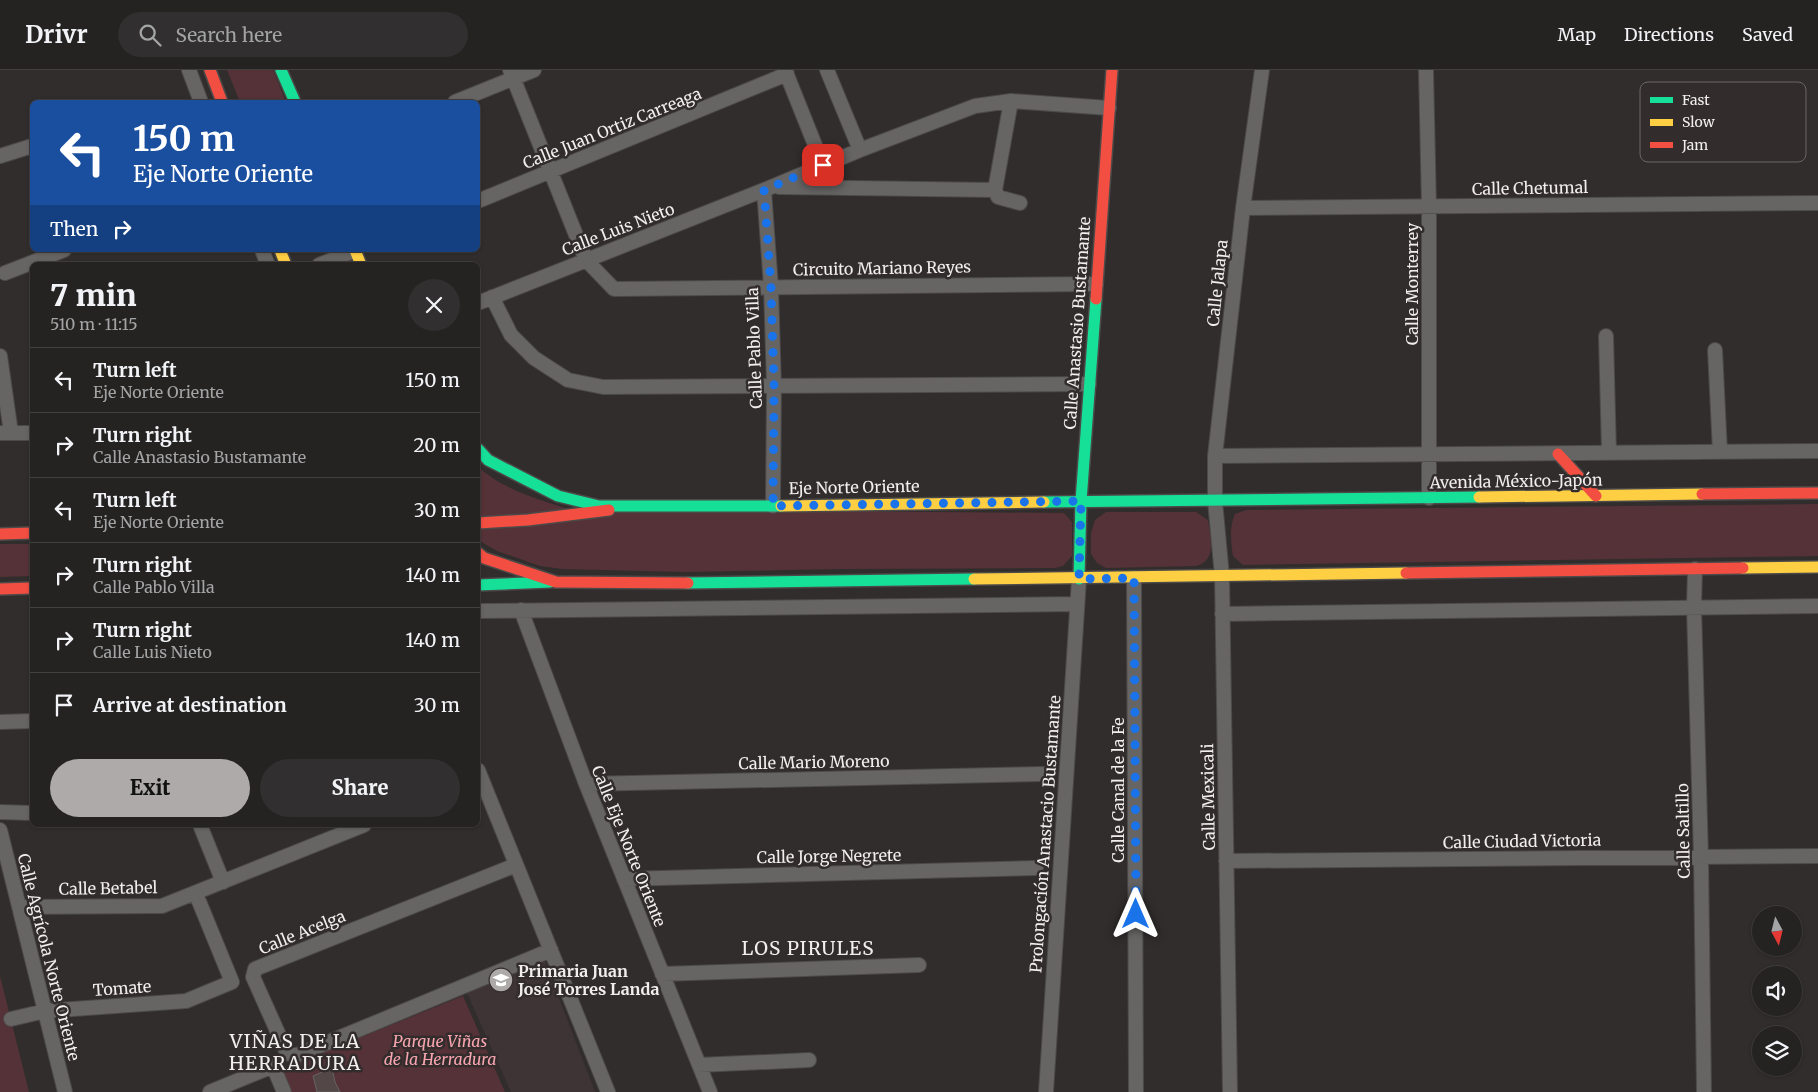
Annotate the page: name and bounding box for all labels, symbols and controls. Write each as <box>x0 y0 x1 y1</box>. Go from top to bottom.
search box <box>118 12 468 57</box>
text: Drivr <box>25 19 88 50</box>
icon: search <box>136 21 164 49</box>
text: Search here <box>176 23 282 47</box>
text: Map <box>1558 23 1596 46</box>
text: Directions <box>1624 23 1714 46</box>
text: Saved <box>1742 23 1793 46</box>
legend <box>1640 82 1806 162</box>
street label: Calle Juan Ortiz Carreaga <box>520 83 705 173</box>
text: Fast <box>1682 91 1710 109</box>
text: Slow <box>1682 113 1715 131</box>
text: 150 m <box>133 117 235 161</box>
icon: left <box>50 120 115 185</box>
text: Jam <box>1681 136 1708 154</box>
pin <box>802 144 844 186</box>
icon: arrive <box>809 151 837 179</box>
text: Eje Norte Oriente <box>133 160 313 188</box>
street label: Calle Chetumal <box>1472 177 1588 199</box>
street label: Calle Luis Nieto <box>559 198 677 260</box>
icon: right <box>108 215 136 243</box>
street label: Calle Anastasio Bustamante <box>1060 216 1094 430</box>
text: Then <box>50 217 98 241</box>
street label: Calle Monterrey <box>1402 222 1422 345</box>
street label: Calle Jalapa <box>1202 238 1232 328</box>
street label: Circuito Mariano Reyes <box>793 256 971 280</box>
text: 7 min <box>50 276 137 314</box>
button: close <box>408 279 460 331</box>
street label: Calle Pablo Villa <box>742 287 766 409</box>
text: 510 m · 11:15 <box>50 314 137 334</box>
text: Turn left <box>93 358 177 382</box>
icon: left <box>50 366 78 394</box>
text: 150 m <box>406 368 460 392</box>
text: Eje Norte Oriente <box>93 382 224 402</box>
text: Turn right <box>93 423 192 447</box>
icon: right <box>50 431 78 459</box>
text: 20 m <box>413 433 460 457</box>
text: Calle Anastasio Bustamante <box>93 447 306 467</box>
street label: Avenida México-Japón <box>1428 469 1603 493</box>
street label: Eje Norte Oriente <box>788 476 920 498</box>
text: Turn left <box>93 488 177 512</box>
icon: left <box>50 496 78 524</box>
text: 30 m <box>414 498 460 522</box>
text: Eje Norte Oriente <box>93 512 224 532</box>
text: Turn right <box>93 553 192 577</box>
icon: right <box>50 561 78 589</box>
text: 140 m <box>405 563 460 587</box>
text: Calle Pablo Villa <box>93 577 215 597</box>
text: Turn right <box>93 618 192 642</box>
icon: right <box>50 626 78 654</box>
text: 140 m <box>405 628 460 652</box>
text: Calle Luis Nieto <box>93 642 212 662</box>
icon: arrive <box>50 691 78 719</box>
text: Arrive at destination <box>93 693 287 717</box>
text: 30 m <box>414 693 460 717</box>
street label: Prolongación Anastacio Bustamante <box>1025 695 1065 973</box>
street label: Calle Canal de la Fe <box>1108 717 1128 863</box>
street label: Calle Mexicali <box>1197 743 1219 851</box>
street label: Calle Mario Moreno <box>738 751 890 773</box>
button: Exit <box>50 759 250 817</box>
button: Share <box>260 759 460 817</box>
street label: Calle Eje Norte Oriente <box>587 762 671 930</box>
street label: Calle Saltillo <box>1672 783 1694 879</box>
street label: Calle Ciudad Victoria <box>1443 830 1602 852</box>
street label: Calle Jorge Negrete <box>757 845 901 867</box>
street label: Calle Agrícola Norte Oriente <box>14 851 84 1063</box>
street label: Calle Betabel <box>58 877 158 899</box>
position arrow <box>1109 887 1161 939</box>
street label: Calle Acelga <box>256 905 349 958</box>
north arrow <box>1752 906 1802 956</box>
map controls <box>1752 906 1802 1076</box>
district label: LOS PIRULES <box>742 936 874 960</box>
place label: Primaria Juan José Torres Landa <box>517 961 659 999</box>
button: sound <box>1752 966 1802 1016</box>
school or university icon: Primaria Juan José Torres Landa <box>488 967 514 993</box>
street label: Tomate <box>92 976 152 1000</box>
button: layers <box>1752 1026 1802 1076</box>
district label: VIÑAS DE LA HERRADURA <box>229 1029 361 1075</box>
park label: Parque Viñas de la Herradura <box>384 1031 496 1069</box>

